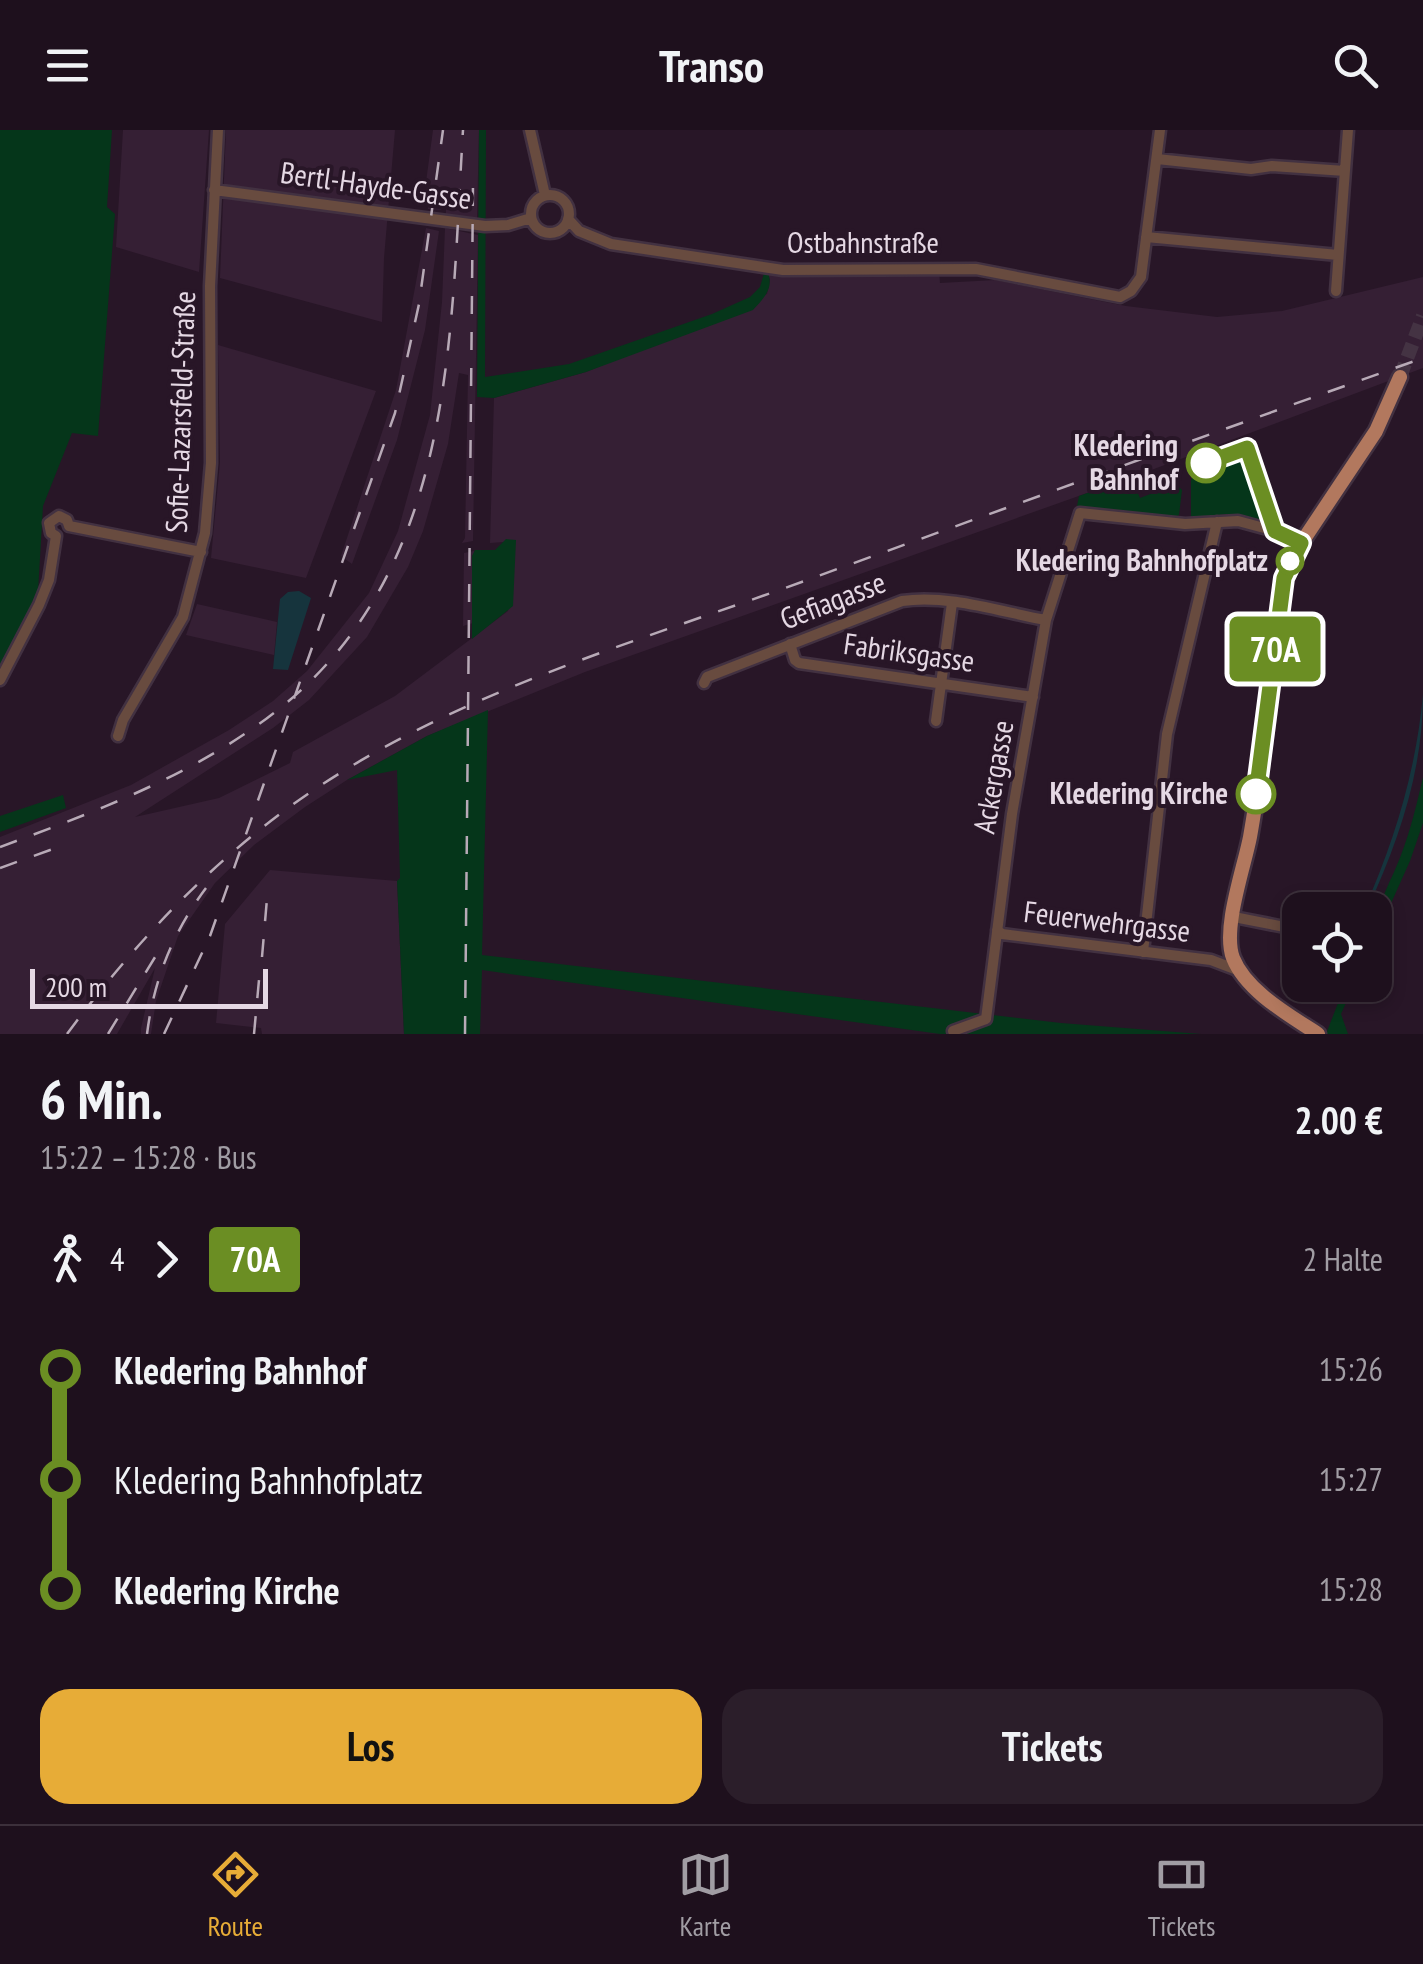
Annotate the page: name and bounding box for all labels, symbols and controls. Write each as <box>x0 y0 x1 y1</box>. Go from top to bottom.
text: Transo <box>659 36 764 94</box>
icon: menu <box>40 38 95 93</box>
icon: search <box>1328 38 1383 93</box>
street label: Bertl-Hayde-Gasse <box>278 152 474 217</box>
street label: Ostbahnstraße <box>787 222 939 261</box>
street label: Sofie-Lazarsfeld-Straße <box>156 290 203 534</box>
place label: Kledering Bahnhof <box>1074 425 1180 498</box>
marker: Kledering Bahnhof <box>1187 444 1225 482</box>
place label: Kledering Bahnhofplatz <box>1016 540 1268 579</box>
marker: Kledering Bahnhofplatz <box>1277 548 1303 574</box>
street label: Gefiagasse <box>774 562 891 637</box>
line badge: 70A <box>1218 616 1332 682</box>
street label: Fabriksgasse <box>841 623 977 680</box>
text: 70A <box>1250 626 1301 672</box>
street label: Ackergasse <box>963 717 1022 836</box>
place label: Kledering Kirche <box>1050 773 1228 812</box>
marker: Kledering Kirche <box>1237 775 1275 813</box>
street label: Feuerwehrgasse <box>1022 891 1193 950</box>
map controls <box>1282 892 1392 1002</box>
button: locate <box>1282 892 1392 1002</box>
scale bar <box>30 964 268 1008</box>
text: 200 m <box>45 968 107 1005</box>
text: 6 Min. <box>40 1063 163 1134</box>
text: 2.00 € <box>1294 1095 1383 1144</box>
text: 15:22 – 15:28 · Bus <box>40 1136 257 1178</box>
icon: walk <box>40 1232 95 1287</box>
icon: forward <box>139 1232 194 1287</box>
text: 70A <box>229 1236 280 1282</box>
text: 4 <box>110 1238 124 1280</box>
text: 2 Halte <box>1303 1238 1383 1280</box>
text: Kledering Bahnhof <box>114 1345 366 1394</box>
text: 15:26 <box>1319 1348 1383 1390</box>
text: Kledering Bahnhofplatz <box>114 1455 423 1504</box>
text: 15:27 <box>1319 1458 1383 1500</box>
text: Kledering Kirche <box>114 1565 340 1614</box>
text: 15:28 <box>1319 1568 1383 1610</box>
button: Los <box>40 1689 702 1804</box>
button: Tickets <box>722 1689 1383 1804</box>
tab: Route <box>207 1847 263 1944</box>
tab: Karte <box>678 1847 733 1944</box>
tab: Tickets <box>1148 1847 1216 1944</box>

